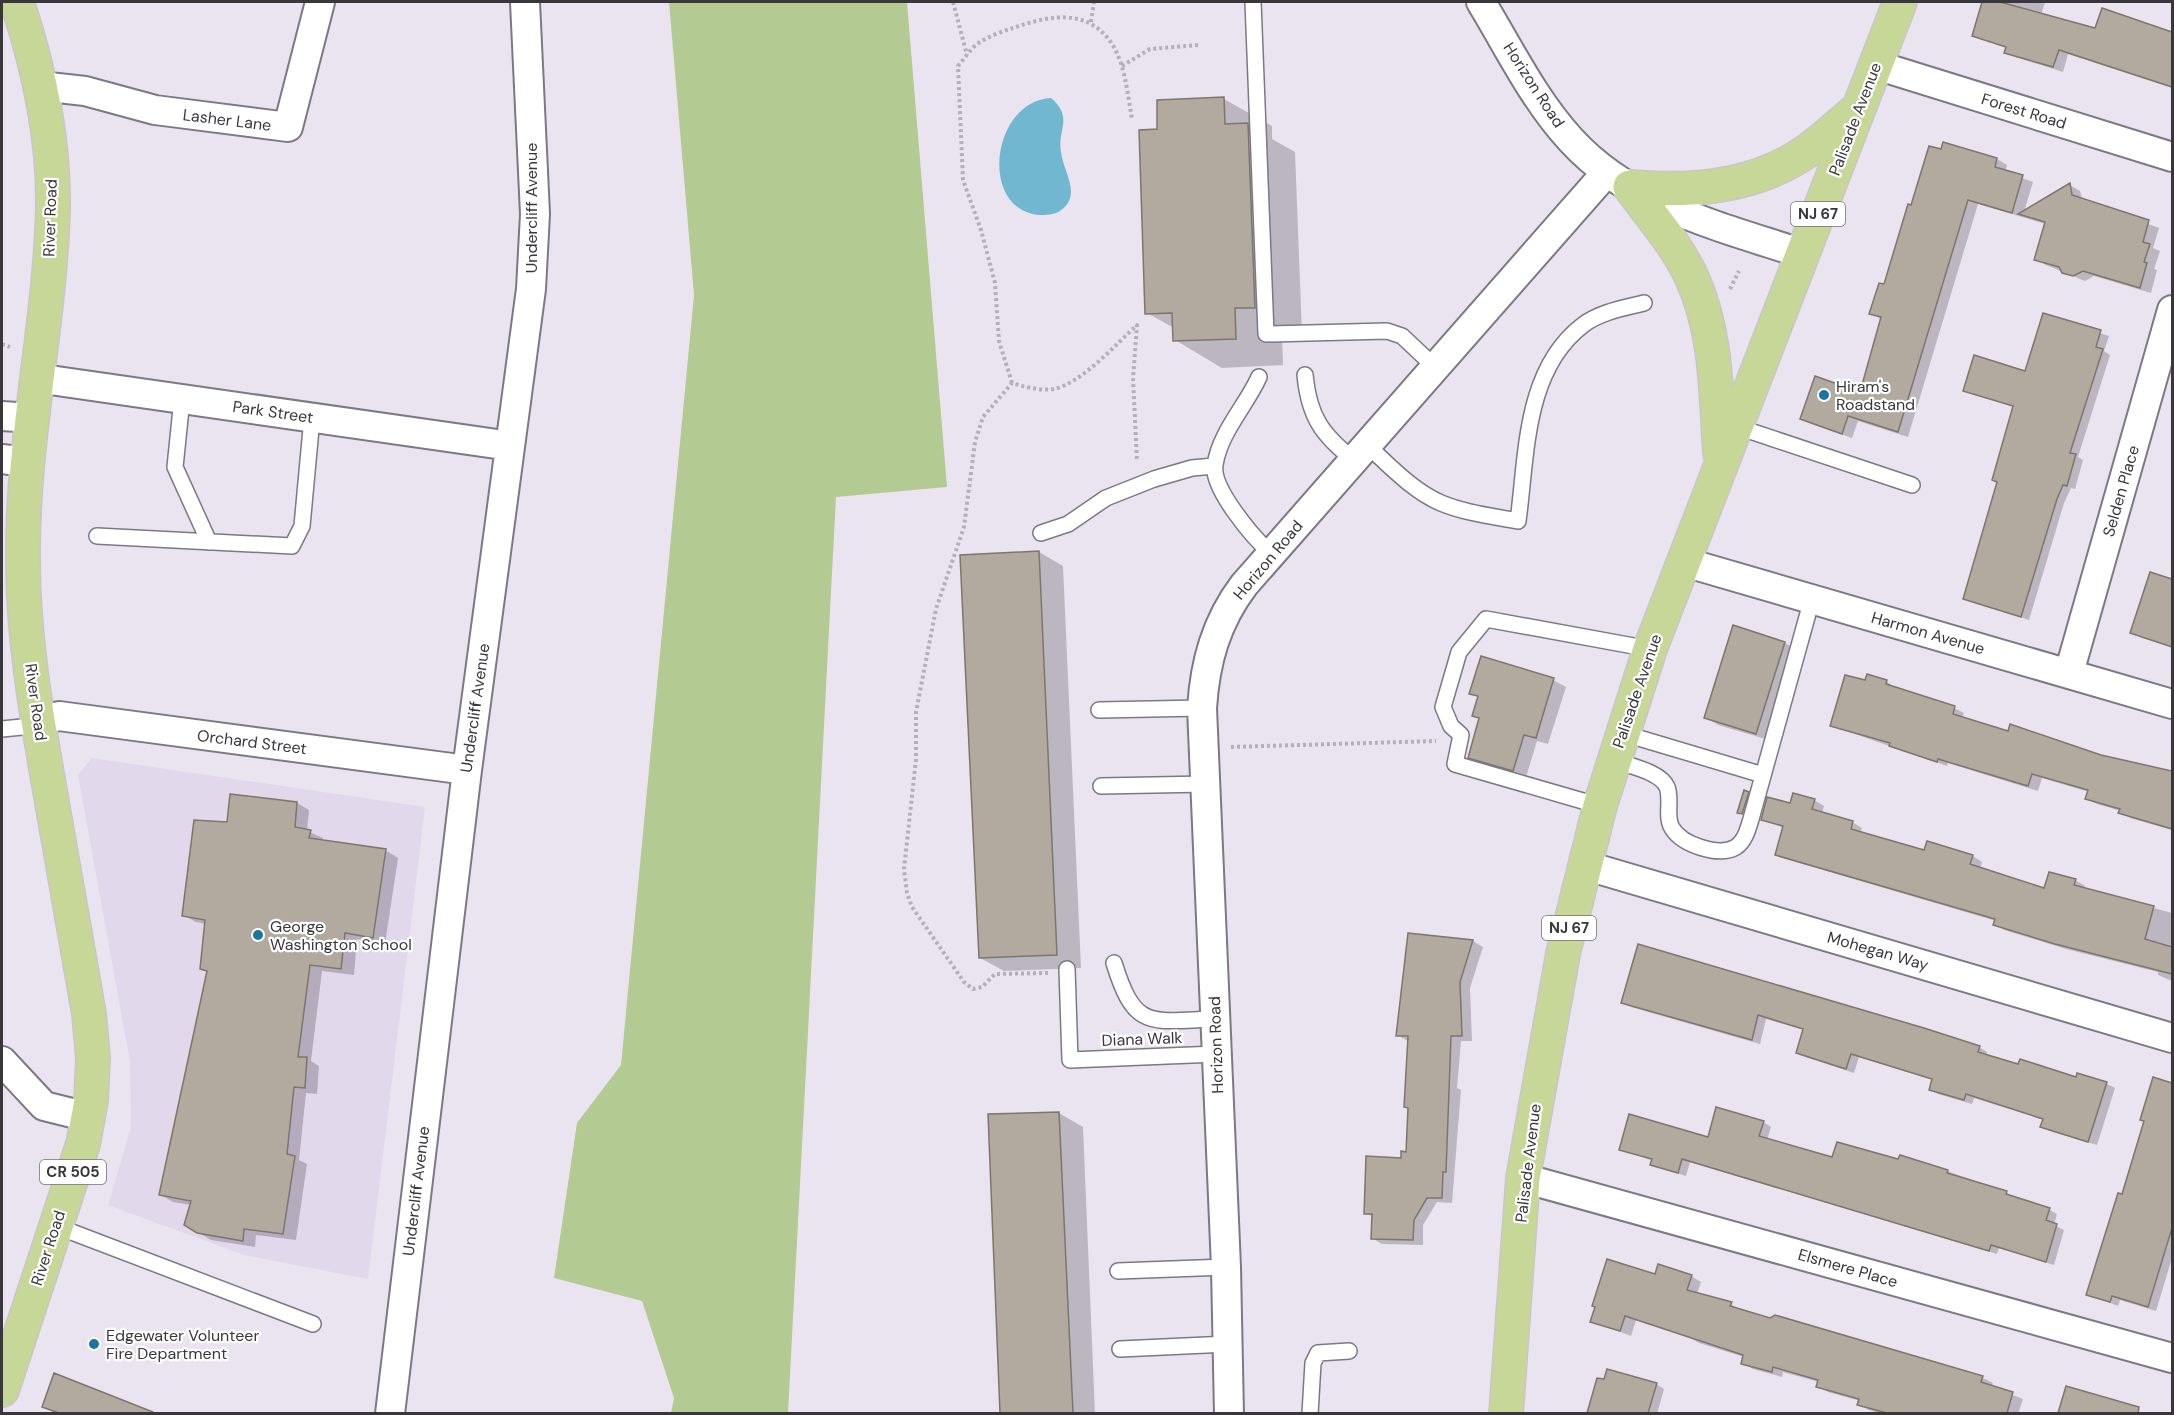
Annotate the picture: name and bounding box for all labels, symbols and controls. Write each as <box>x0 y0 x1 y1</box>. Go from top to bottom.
street label: Horizon Road <box>1499 38 1569 132</box>
street label: Palisade Avenue <box>1824 59 1886 179</box>
street label: Forest Road <box>1979 88 2069 134</box>
street label: Lasher Lane <box>182 104 272 136</box>
street label: Undercliff Avenue <box>521 143 542 273</box>
street label: River Road <box>38 179 62 257</box>
road number: NJ 67 <box>1791 202 1845 226</box>
place label: Hiram's Roadstand <box>1836 376 1915 415</box>
marker: Hiram's Roadstand <box>1817 388 1831 402</box>
street label: Park Street <box>231 396 315 428</box>
street label: Selden Place <box>2098 443 2144 539</box>
street label: Horizon Road <box>1229 516 1307 604</box>
street label: Harmon Avenue <box>1869 607 1987 659</box>
street label: Palisade Avenue <box>1608 631 1666 751</box>
street label: Undercliff Avenue <box>456 642 494 774</box>
street label: River Road <box>20 662 52 742</box>
street label: Orchard Street <box>196 725 308 759</box>
place label: George Washington School <box>270 916 412 955</box>
road number: NJ 67 <box>1542 916 1596 940</box>
street label: Mohegan Way <box>1825 927 1931 975</box>
marker: George Washington School <box>251 928 265 942</box>
street label: Horizon Road <box>1204 996 1228 1094</box>
street label: Diana Walk <box>1101 1027 1183 1051</box>
street label: Palisade Avenue <box>1510 1102 1546 1224</box>
street label: Undercliff Avenue <box>398 1125 434 1257</box>
road number: CR 505 <box>40 1160 106 1184</box>
street label: River Road <box>26 1208 70 1288</box>
street label: Elsmere Place <box>1796 1244 1900 1292</box>
place label: Edgewater Volunteer Fire Department <box>106 1325 259 1364</box>
marker: Edgewater Volunteer Fire Department <box>87 1337 101 1351</box>

